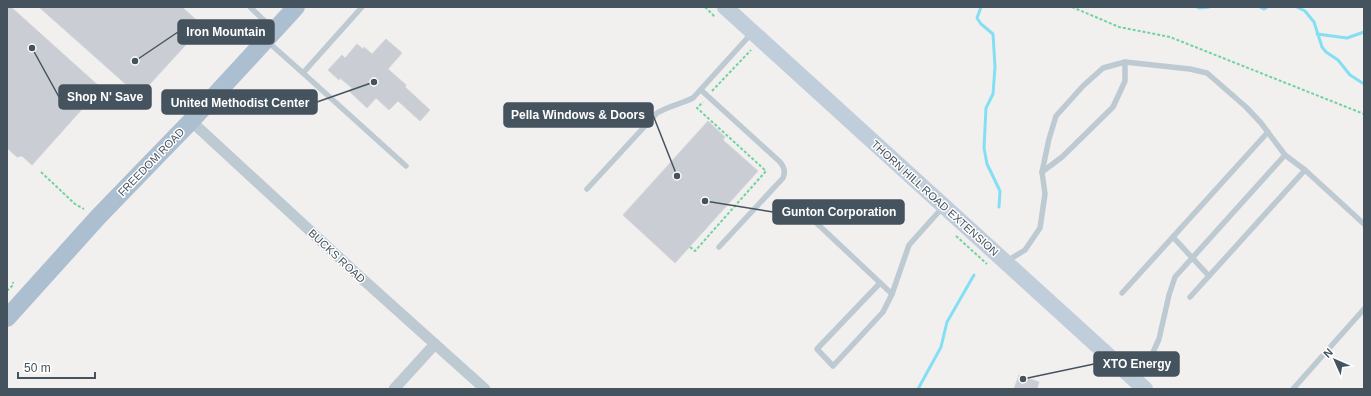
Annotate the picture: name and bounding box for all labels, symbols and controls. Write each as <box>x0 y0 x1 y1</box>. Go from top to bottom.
callout: Iron Mountain <box>178 20 274 44</box>
text: Iron Mountain <box>186 25 266 39</box>
callout: Shop N' Save <box>59 85 151 109</box>
text: Shop N' Save <box>67 90 143 104</box>
callout: United Methodist Center <box>162 90 317 114</box>
text: United Methodist Center <box>171 96 310 110</box>
callout: Pella Windows & Doors <box>504 103 653 127</box>
text: Pella Windows & Doors <box>511 108 645 122</box>
street label: FREEDOM ROAD <box>115 125 187 198</box>
street label: THORN HILL ROAD EXTENSION <box>869 138 1001 258</box>
callout: Gunton Corporation <box>773 200 904 224</box>
text: Gunton Corporation <box>782 205 896 219</box>
street label: BUCKS ROAD <box>306 227 368 285</box>
north arrow <box>1315 340 1355 380</box>
text: N <box>1321 346 1335 360</box>
callout: XTO Energy <box>1094 352 1179 376</box>
scale bar <box>18 354 95 380</box>
text: XTO Energy <box>1103 357 1172 371</box>
text: 50 m <box>24 361 51 375</box>

